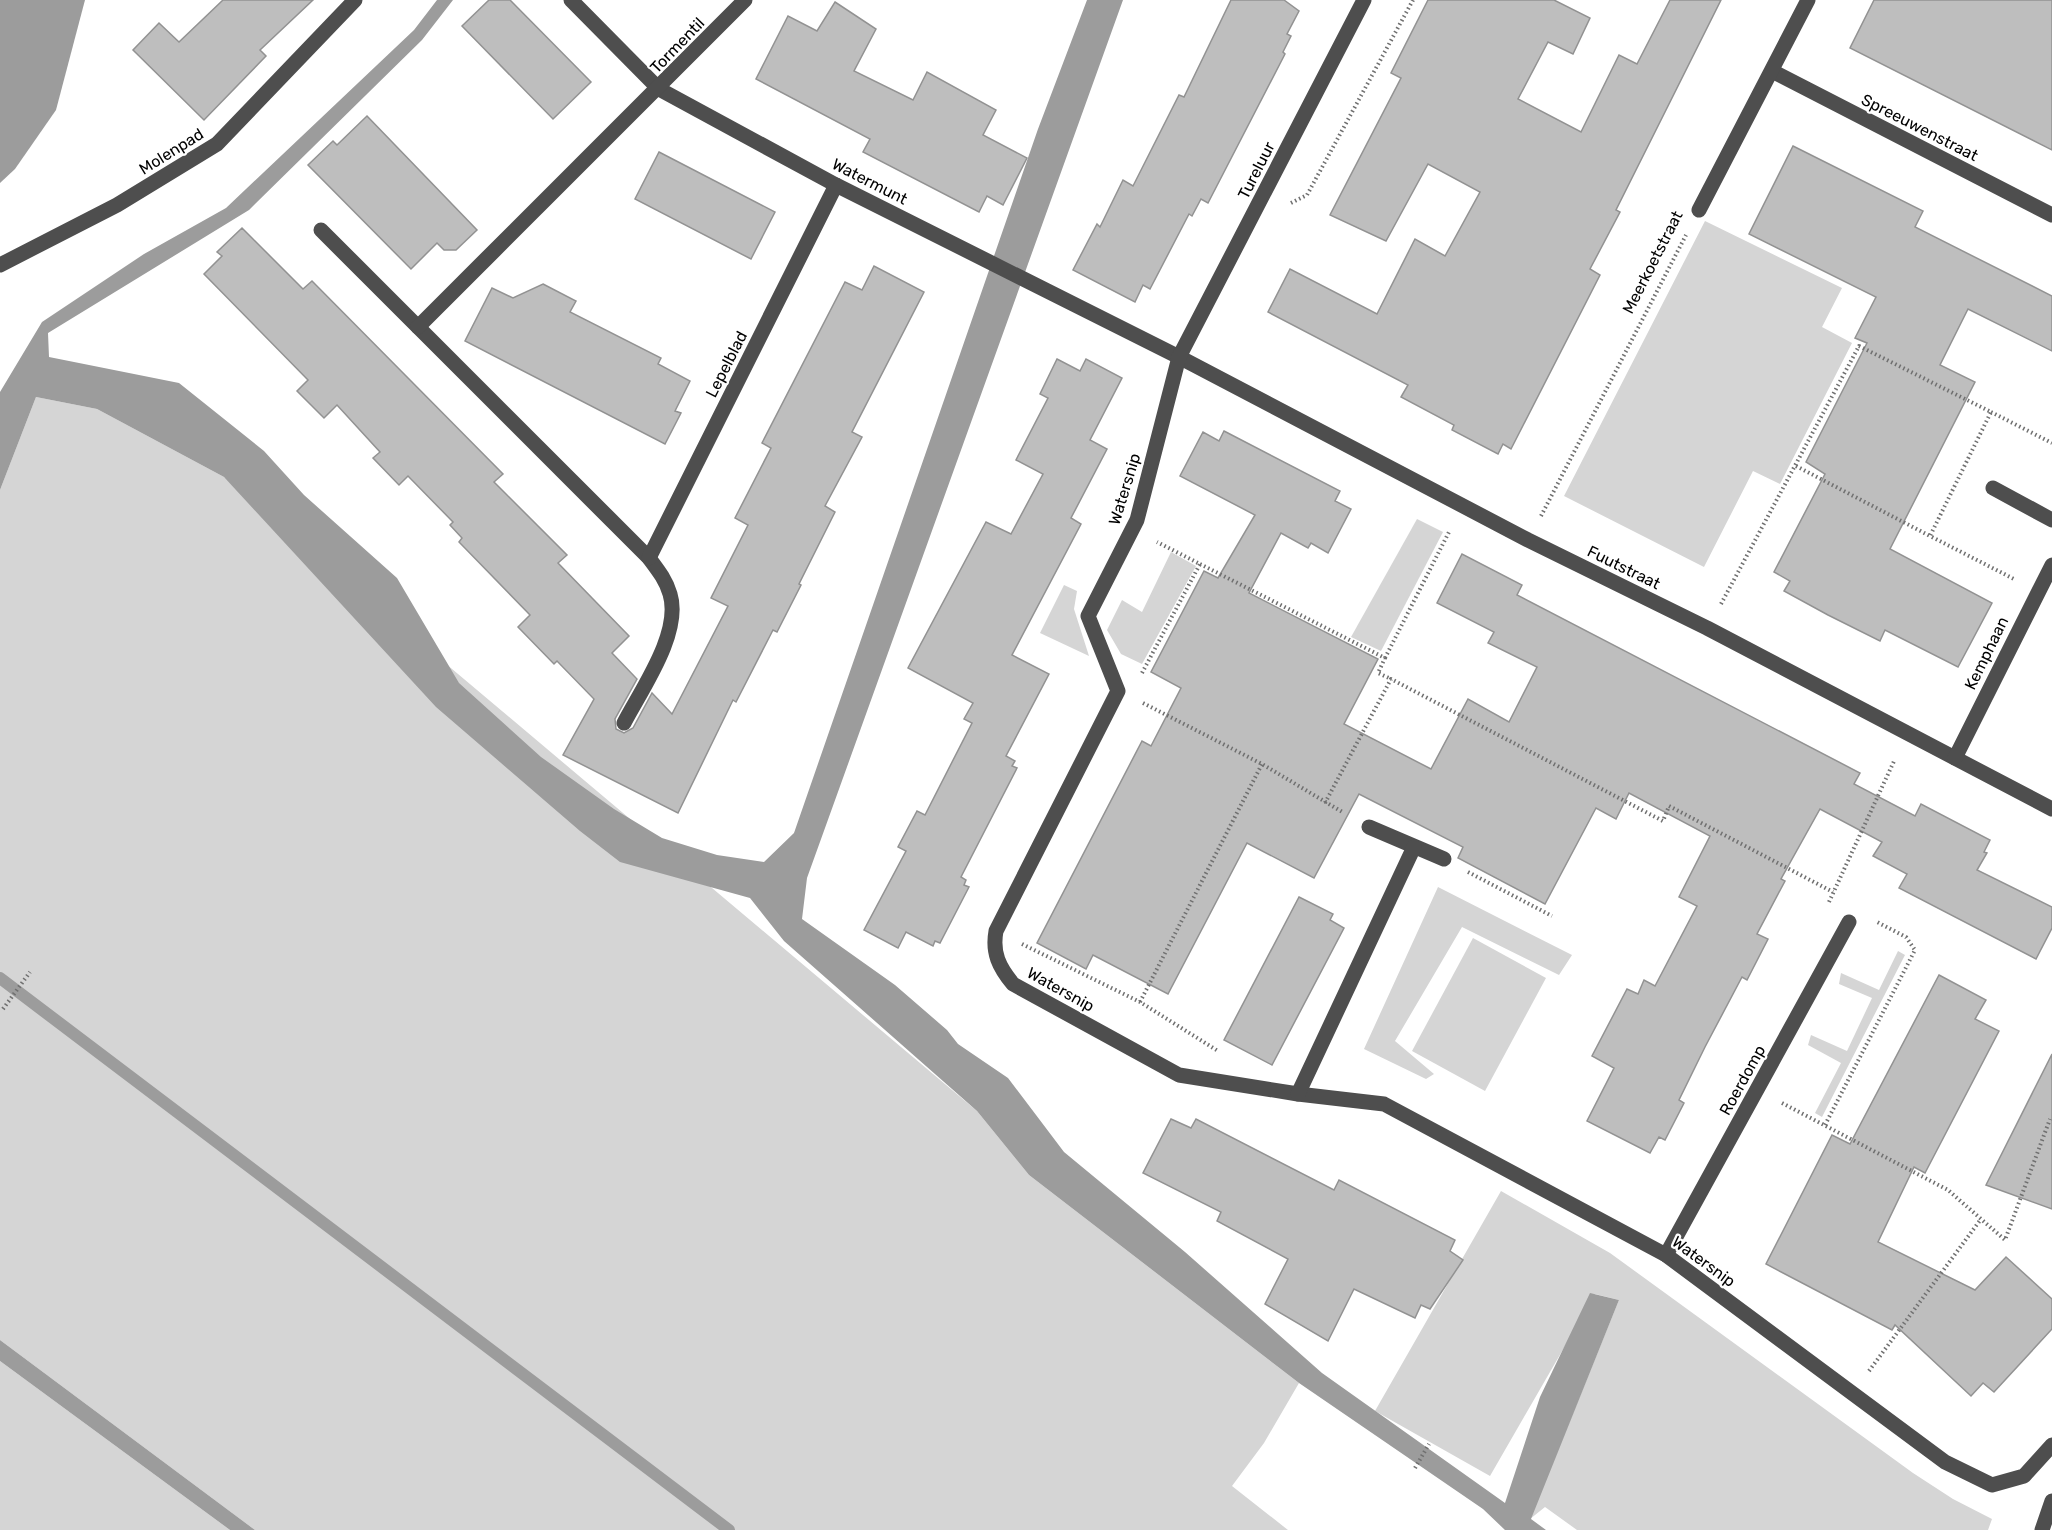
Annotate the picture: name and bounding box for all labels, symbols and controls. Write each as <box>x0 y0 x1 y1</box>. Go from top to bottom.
street label: Tormentil <box>646 14 708 77</box>
street label: Spreeuwenstraat <box>1858 90 1981 165</box>
street label: Molenpad <box>136 124 207 179</box>
street label: Tureluur <box>1234 138 1279 202</box>
street label: Watermunt <box>829 154 911 209</box>
street label: Meerkoetstraat <box>1618 208 1687 317</box>
street label: Lepelblad <box>702 328 751 401</box>
street label: Watersnip <box>1105 451 1144 527</box>
street label: Fuutstraat <box>1584 542 1663 593</box>
street label: Kemphaan <box>1961 614 2012 693</box>
street label: Watersnip <box>1024 963 1098 1016</box>
street label: Roerdomp <box>1715 1042 1769 1118</box>
street label: Watersnip <box>1668 1232 1739 1291</box>

